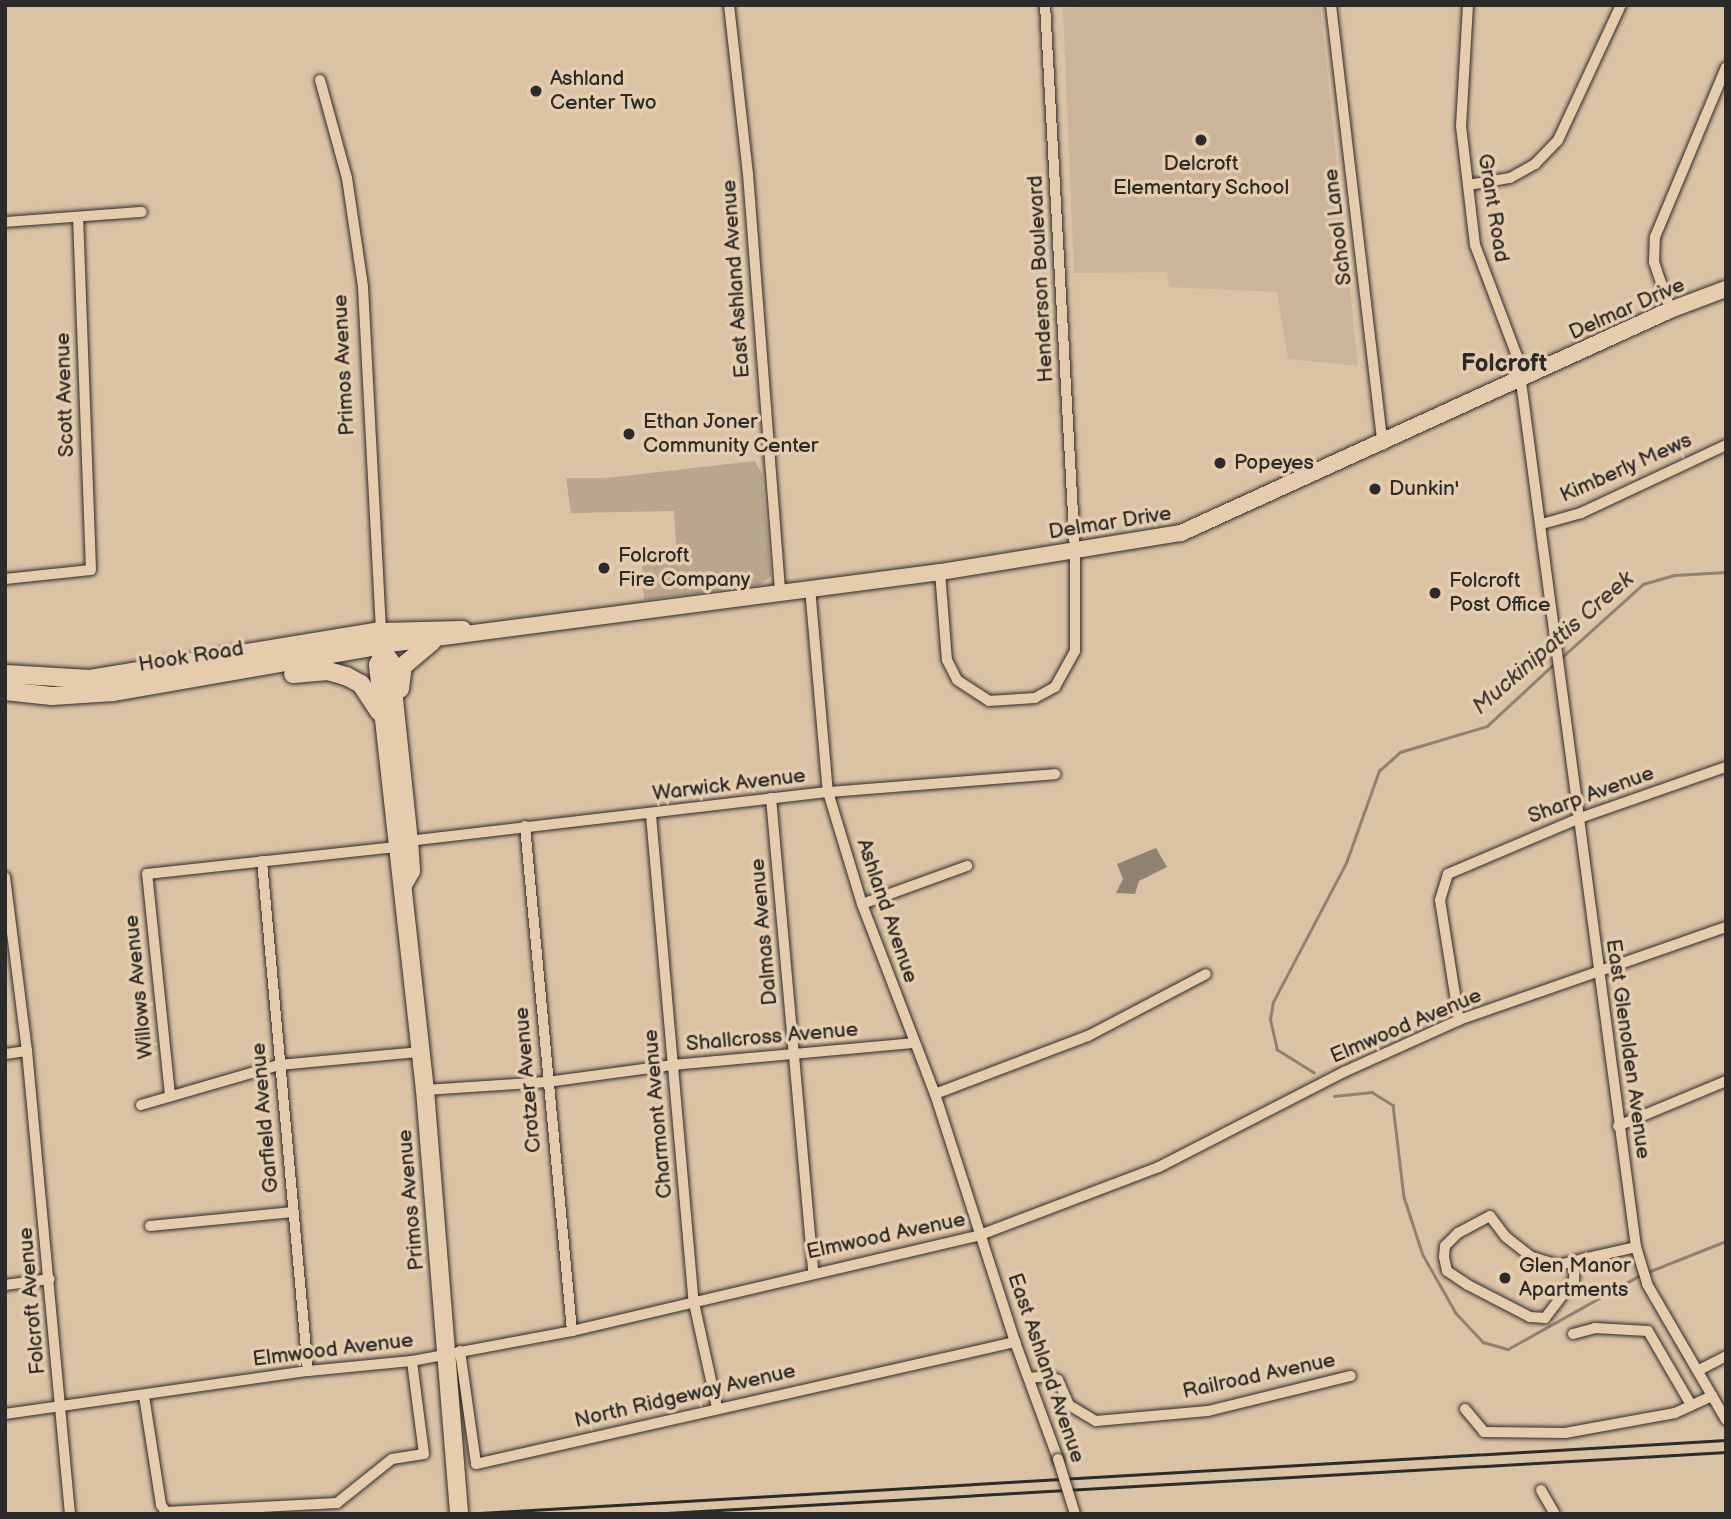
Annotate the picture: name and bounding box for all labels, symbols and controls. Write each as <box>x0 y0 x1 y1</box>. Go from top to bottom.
place label: Ashland Center Two <box>550 66 657 116</box>
marker: Ashland Center Two <box>528 83 544 99</box>
marker: Delcroft Elementary School <box>1193 132 1209 148</box>
place label: Delcroft Elementary School <box>1112 151 1290 201</box>
street label: Grant Road <box>1472 152 1514 264</box>
street label: School Lane <box>1318 167 1358 287</box>
street label: Henderson Boulevard <box>1023 175 1059 383</box>
street label: East Ashland Avenue <box>716 179 756 379</box>
street label: Delmar Drive <box>1565 272 1689 346</box>
street label: Primos Avenue <box>328 294 360 436</box>
street label: Scott Avenue <box>50 332 80 458</box>
district label: Folcroft <box>1461 350 1547 378</box>
place label: Ethan Joner Community Center <box>643 409 820 459</box>
marker: Ethan Joner Community Center <box>621 426 637 442</box>
street label: Kimberly Mews <box>1556 427 1696 509</box>
place label: Popeyes <box>1234 450 1314 476</box>
marker: Popeyes <box>1212 455 1228 471</box>
place label: Dunkin' <box>1389 476 1459 502</box>
marker: Dunkin' <box>1367 481 1383 497</box>
street label: Delmar Drive <box>1047 501 1173 545</box>
place label: Folcroft Fire Company <box>618 543 750 593</box>
marker: Folcroft Fire Company <box>596 560 612 576</box>
water label: Muckinipattis Creek <box>1467 565 1639 721</box>
place label: Folcroft Post Office <box>1449 568 1550 618</box>
marker: Folcroft Post Office <box>1427 585 1443 601</box>
street label: Hook Road <box>137 636 245 678</box>
street label: Sharp Avenue <box>1525 761 1657 829</box>
street label: Warwick Avenue <box>651 763 807 807</box>
street label: Ashland Avenue <box>851 836 923 986</box>
street label: Dalmas Avenue <box>745 857 783 1007</box>
street label: Willows Avenue <box>119 914 159 1060</box>
street label: East Glenolden Avenue <box>1600 937 1656 1161</box>
street label: Elmwood Avenue <box>1327 983 1485 1069</box>
street label: Crotzer Avenue <box>509 1006 547 1154</box>
street label: Shallcross Avenue <box>685 1017 859 1057</box>
street label: Charmont Avenue <box>638 1028 678 1200</box>
street label: Garfield Avenue <box>246 1042 284 1194</box>
street label: Primos Avenue <box>392 1128 430 1272</box>
street label: Elmwood Avenue <box>804 1207 968 1265</box>
street label: Folcroft Avenue <box>13 1226 51 1376</box>
place label: Glen Manor Apartments <box>1519 1253 1631 1303</box>
street label: East Ashland Avenue <box>1002 1270 1090 1466</box>
marker: Glen Manor Apartments <box>1497 1270 1513 1286</box>
street label: Elmwood Avenue <box>251 1328 415 1372</box>
street label: Railroad Avenue <box>1180 1348 1338 1404</box>
street label: North Ridgeway Avenue <box>571 1358 799 1434</box>

